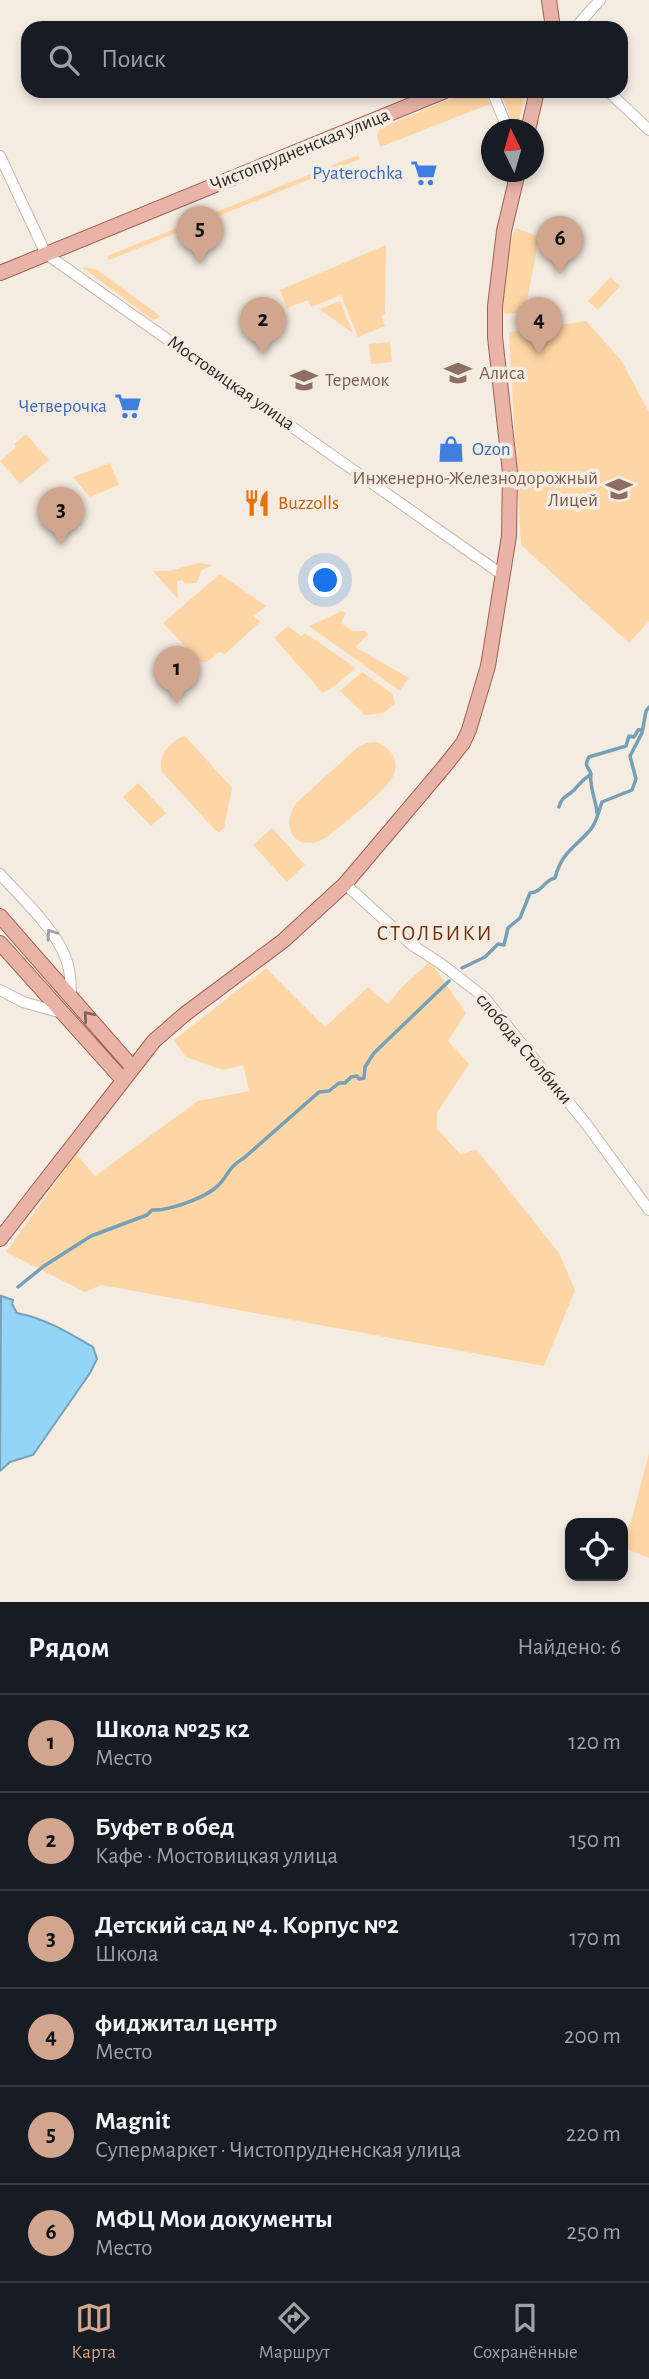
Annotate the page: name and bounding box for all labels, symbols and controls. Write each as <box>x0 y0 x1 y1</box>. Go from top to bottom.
search box <box>21 21 628 98</box>
icon: search <box>45 41 83 79</box>
text: Поиск <box>101 46 166 72</box>
street label: Чистопрудненская улица <box>208 105 393 195</box>
north arrow <box>481 119 544 182</box>
supermarket icon: Pyaterochka <box>409 158 439 188</box>
place label: Pyaterochka <box>312 164 403 183</box>
pin: 5 <box>177 206 223 264</box>
pin: 6 <box>537 216 583 274</box>
pin: 2 <box>240 297 286 355</box>
pin: 4 <box>516 297 562 355</box>
street label: Мостовицкая улица <box>164 332 298 434</box>
school or university icon: Алиса <box>443 358 473 388</box>
place label: Алиса <box>479 364 525 383</box>
school or university icon: Теремок <box>289 365 319 395</box>
place label: Теремок <box>325 371 389 390</box>
supermarket icon: Четверочка <box>113 391 143 421</box>
place label: Четверочка <box>19 397 107 416</box>
shop icon: Ozon <box>436 434 466 464</box>
place label: Ozon <box>472 440 511 459</box>
place label: Инженерно-Железнодорожный Лицей <box>352 469 598 510</box>
school or university icon: Инженерно-Железнодорожный Лицей <box>604 474 634 504</box>
pin: 3 <box>38 487 84 545</box>
restaurant icon: Buzzolls <box>242 488 272 518</box>
place label: Buzzolls <box>278 494 339 513</box>
your location <box>308 563 342 597</box>
pin: 1 <box>154 646 200 704</box>
district label: СТОЛБИКИ <box>376 923 494 944</box>
one-way arrow <box>47 929 60 942</box>
street label: слобода Столбики <box>472 990 576 1108</box>
one-way arrow <box>84 1012 96 1025</box>
map controls <box>565 1518 628 1581</box>
button: locate <box>565 1518 628 1581</box>
text: Рядом <box>28 1633 110 1663</box>
text: Найдено: 6 <box>517 1636 621 1659</box>
text: Школа №25 к2 <box>95 1716 250 1742</box>
text: 1 <box>47 1731 55 1754</box>
text: 120 m <box>568 1731 621 1754</box>
text: Место <box>95 1747 152 1770</box>
text: Буфет в обед <box>95 1814 234 1840</box>
text: 2 <box>46 1829 56 1852</box>
text: 150 m <box>569 1829 621 1852</box>
text: Кафе · Мостовицкая улица <box>95 1845 338 1868</box>
text: Детский сад № 4. Корпус №2 <box>95 1912 399 1938</box>
text: 3 <box>46 1927 56 1950</box>
text: 170 m <box>569 1927 621 1950</box>
text: Школа <box>95 1943 159 1966</box>
text: фиджитал центр <box>95 2010 277 2036</box>
text: 4 <box>45 2025 57 2048</box>
text: 200 m <box>564 2025 621 2048</box>
text: Место <box>95 2041 152 2064</box>
text: Magnit <box>95 2108 170 2134</box>
text: 5 <box>46 2123 56 2146</box>
text: 220 m <box>566 2123 621 2146</box>
text: Супермаркет · Чистопрудненская улица <box>95 2139 461 2162</box>
text: МФЦ Мои документы <box>95 2206 333 2232</box>
text: 6 <box>45 2221 57 2244</box>
text: 250 m <box>567 2221 621 2244</box>
text: Место <box>95 2237 152 2260</box>
tab: Карта <box>71 2299 116 2364</box>
tab: Маршрут <box>259 2299 330 2364</box>
tab: Сохранённые <box>473 2299 578 2364</box>

